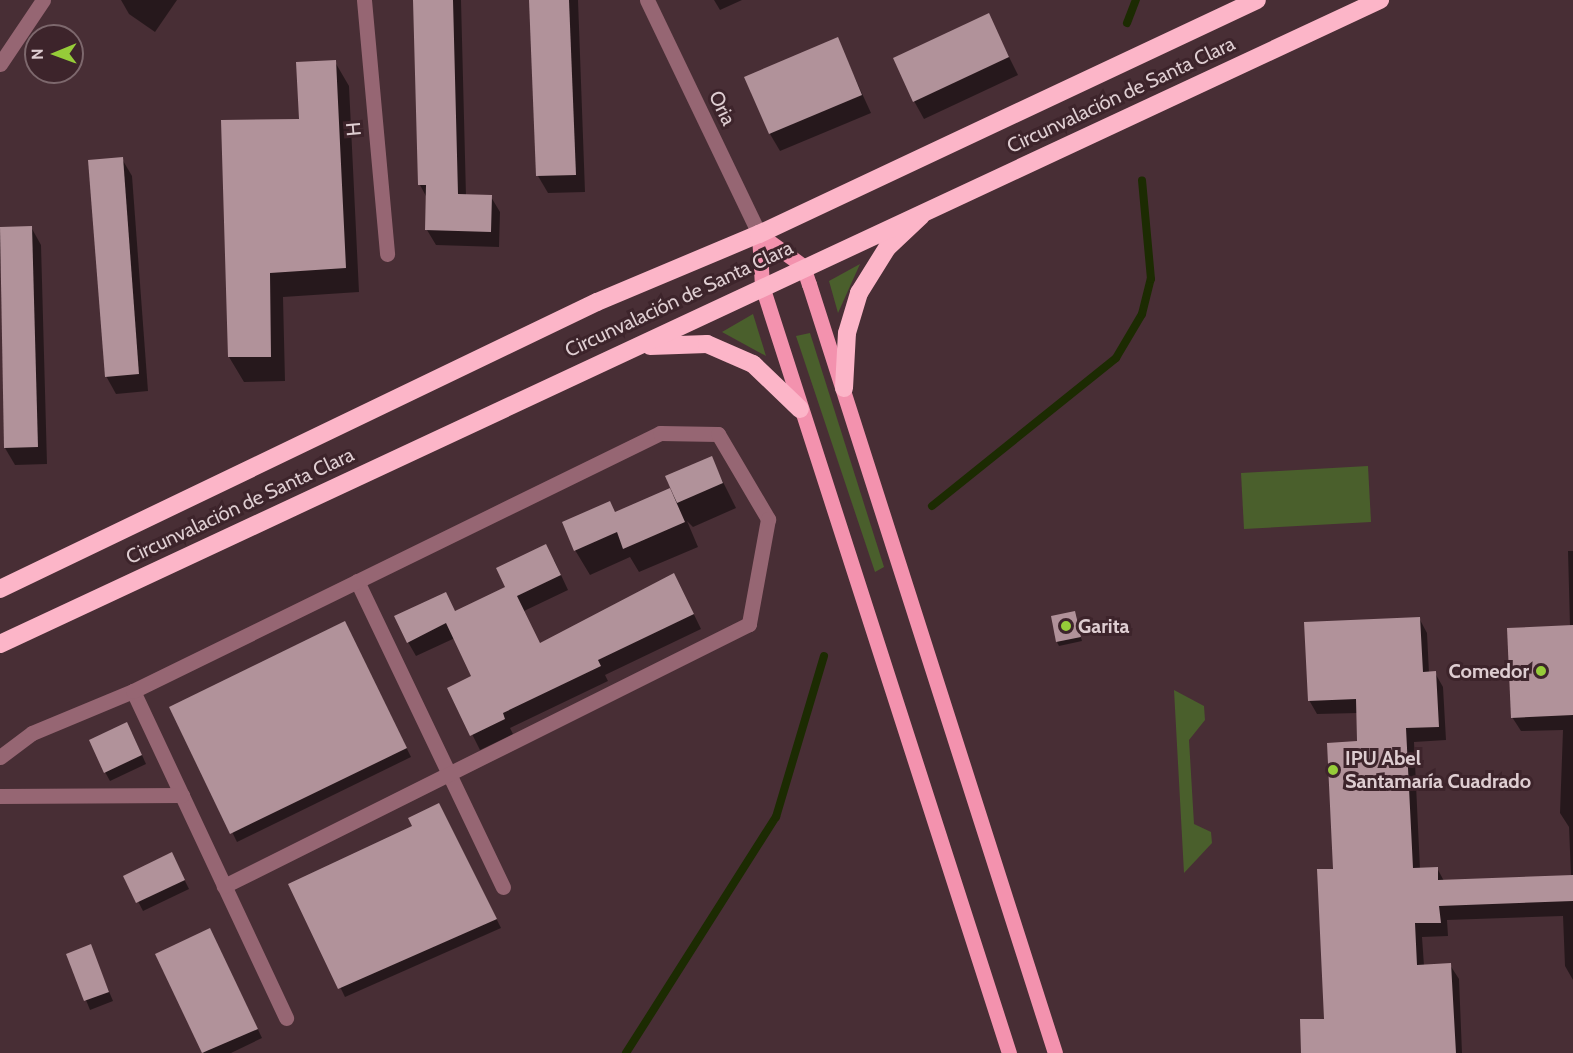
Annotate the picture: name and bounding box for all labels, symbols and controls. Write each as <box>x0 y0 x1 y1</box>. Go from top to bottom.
north arrow <box>24 24 84 84</box>
street label: Circunvalación de Santa Clara <box>1003 32 1239 158</box>
text: N <box>28 48 47 60</box>
street label: Oria <box>703 87 741 129</box>
street label: H <box>341 121 367 137</box>
street label: Circunvalación de Santa Clara <box>561 236 797 362</box>
street label: Circunvalación de Santa Clara <box>122 443 358 569</box>
place label: Garita <box>1078 614 1129 638</box>
marker: Garita <box>1059 619 1073 633</box>
place label: Comedor <box>1449 659 1529 683</box>
marker: Comedor <box>1534 664 1548 678</box>
place label: IPU Abel Santamaría Cuadrado <box>1345 746 1531 793</box>
marker: IPU Abel Santamaría Cuadrado <box>1326 763 1340 777</box>

